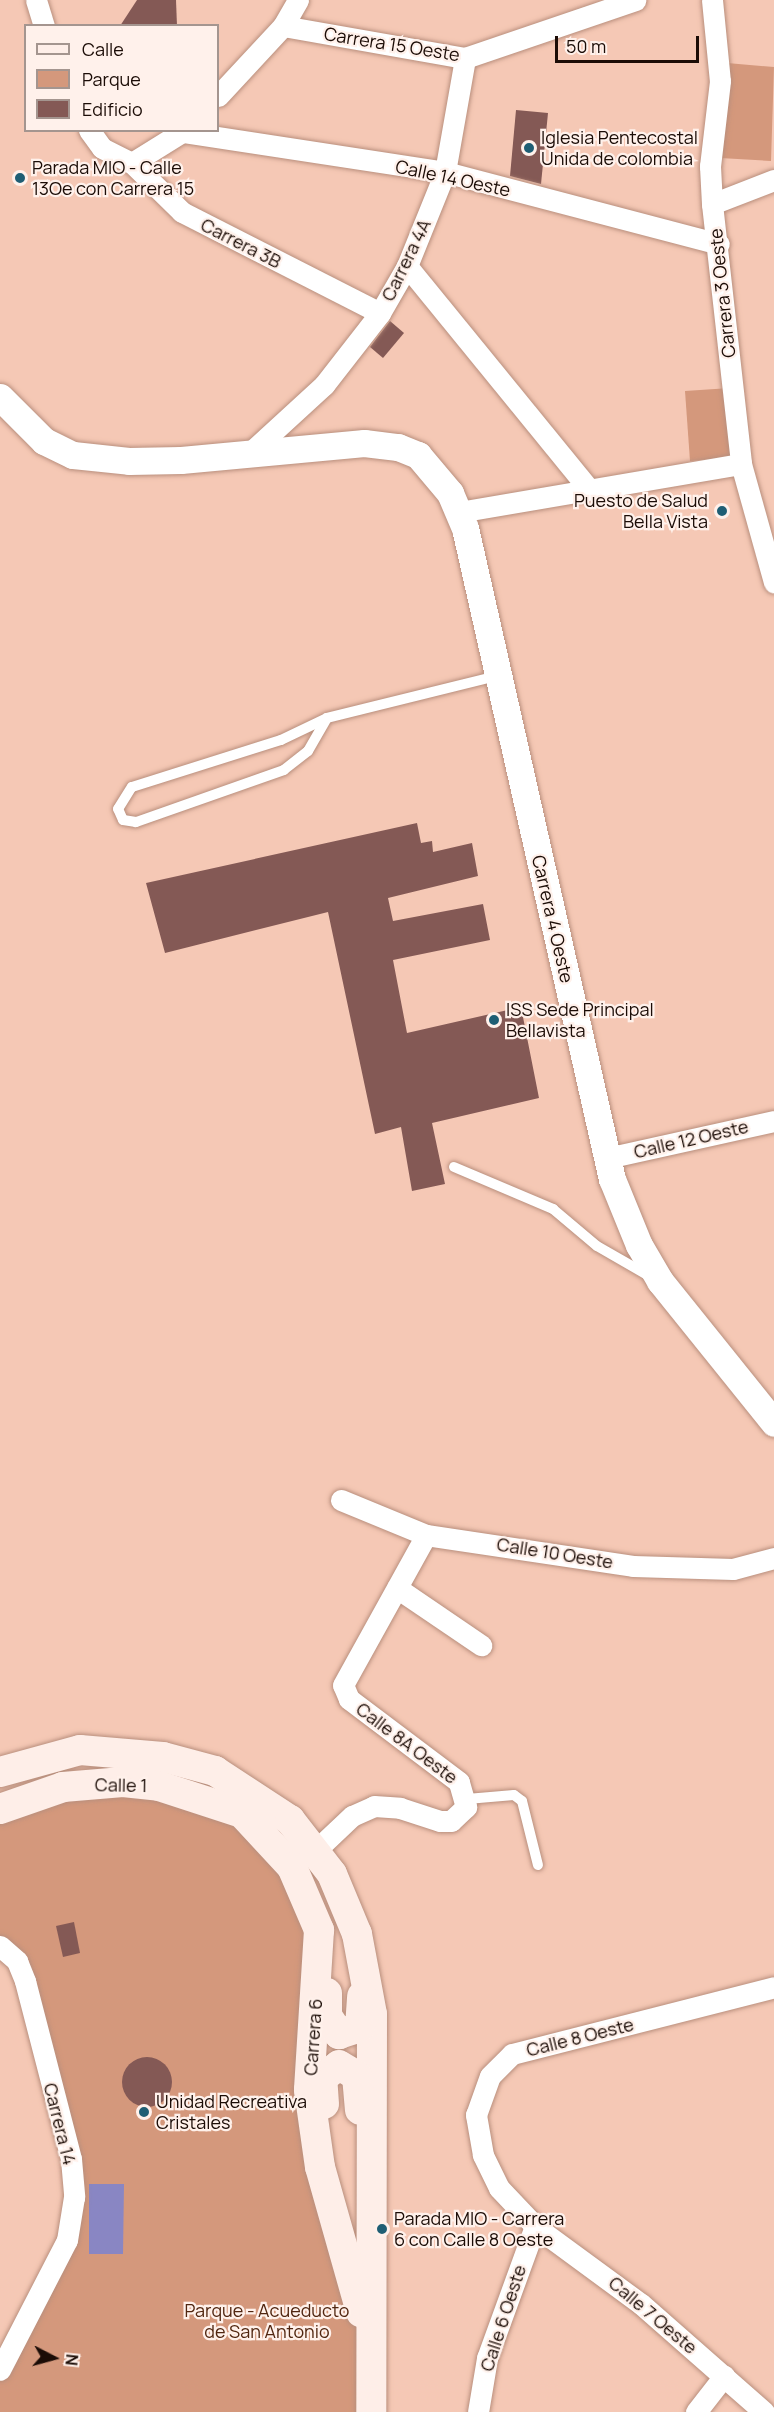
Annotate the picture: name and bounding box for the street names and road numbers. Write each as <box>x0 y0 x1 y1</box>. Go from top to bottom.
street label: Carrera 15 Oeste <box>323 23 461 65</box>
street label: Calle 14 Oeste <box>394 155 512 201</box>
street label: Carrera 3B <box>197 214 285 272</box>
street label: Carrera 4A <box>377 216 435 304</box>
street label: Carrera 3 Oeste <box>704 227 740 359</box>
street label: Carrera 4 Oeste <box>528 853 578 985</box>
street label: Calle 12 Oeste <box>632 1115 750 1163</box>
street label: Calle 10 Oeste <box>495 1533 615 1573</box>
street label: Calle 8A Oeste <box>352 1698 462 1788</box>
street label: Calle 1 <box>95 1774 147 1796</box>
street label: Carrera 6 <box>300 1998 326 2076</box>
street label: Calle 8 Oeste <box>524 2013 636 2061</box>
street label: Carrera 14 <box>39 2081 81 2167</box>
street label: Calle 6 Oeste <box>476 2262 530 2374</box>
street label: Calle 7 Oeste <box>605 2272 701 2358</box>

